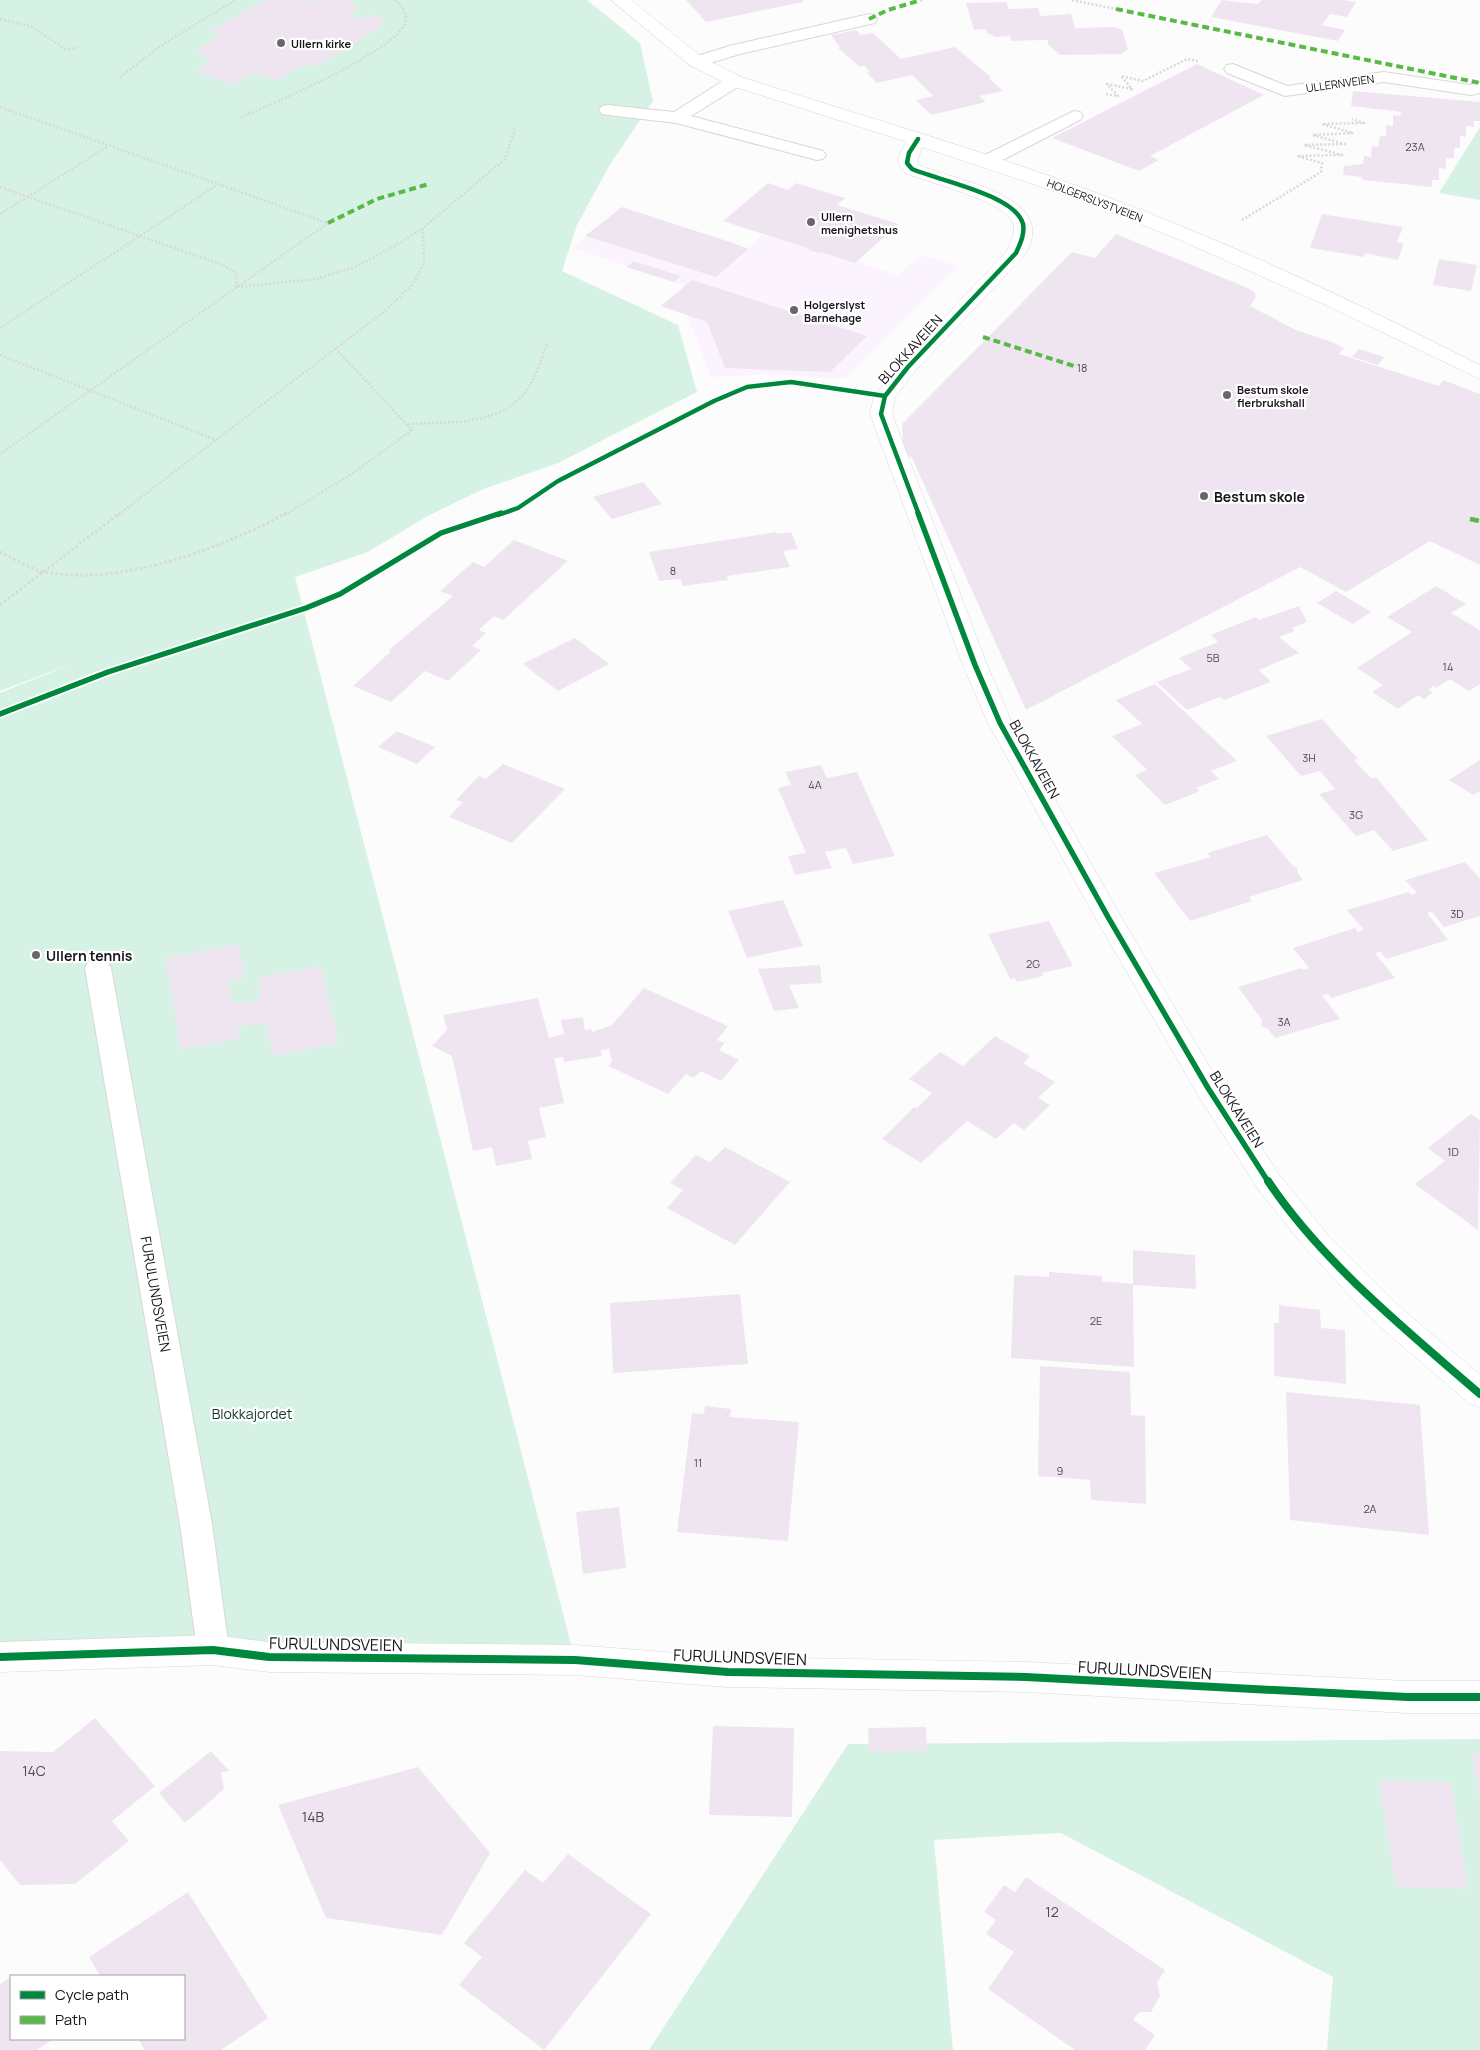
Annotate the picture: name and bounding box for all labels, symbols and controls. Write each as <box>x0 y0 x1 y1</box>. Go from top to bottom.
place label: Ullern kirke <box>291 36 351 51</box>
marker: Ullern kirke <box>275 37 287 49</box>
street label: ULLERNVEIEN <box>1305 71 1375 95</box>
house number: 23A <box>1405 139 1425 154</box>
street label: HOLGERSLYSTVEIEN <box>1045 175 1145 225</box>
place label: Ullern menighetshus <box>821 209 898 237</box>
marker: Ullern menighetshus <box>805 216 817 228</box>
place label: Holgerslyst Barnehage <box>804 297 866 325</box>
marker: Holgerslyst Barnehage <box>788 304 800 316</box>
street label: BLOKKAVEIEN <box>874 310 946 388</box>
house number: 18 <box>1077 360 1087 375</box>
place label: Bestum skole flerbrukshall <box>1237 382 1309 410</box>
marker: Bestum skole flerbrukshall <box>1221 389 1233 401</box>
place label: Bestum skole <box>1214 487 1305 506</box>
marker: Bestum skole <box>1198 490 1210 502</box>
house number: 8 <box>670 563 676 578</box>
house number: 5B <box>1206 650 1220 665</box>
house number: 14 <box>1443 659 1453 674</box>
street label: BLOKKAVEIEN <box>1006 716 1064 802</box>
house number: 3H <box>1302 750 1316 765</box>
house number: 4A <box>808 777 822 792</box>
house number: 3G <box>1349 807 1363 822</box>
house number: 3D <box>1450 906 1464 921</box>
place label: Ullern tennis <box>46 946 133 965</box>
marker: Ullern tennis <box>30 949 42 961</box>
house number: 2G <box>1026 956 1040 971</box>
house number: 3A <box>1277 1014 1291 1029</box>
street label: BLOKKAVEIEN <box>1206 1067 1268 1151</box>
house number: 1D <box>1447 1144 1459 1159</box>
street label: FURULUNDSVEIEN <box>136 1235 176 1353</box>
house number: 2E <box>1090 1313 1102 1328</box>
park label: Blokkajordet <box>212 1404 293 1423</box>
house number: 11 <box>694 1455 702 1470</box>
house number: 9 <box>1057 1463 1064 1478</box>
house number: 2A <box>1363 1501 1377 1516</box>
street label: FURULUNDSVEIEN <box>269 1632 403 1656</box>
street label: FURULUNDSVEIEN <box>673 1644 807 1670</box>
street label: FURULUNDSVEIEN <box>1078 1656 1212 1684</box>
house number: 14C <box>22 1761 46 1780</box>
house number: 14B <box>302 1807 325 1826</box>
house number: 12 <box>1045 1902 1059 1921</box>
legend <box>10 1975 185 2040</box>
text: Cycle path <box>55 1984 129 2005</box>
text: Path <box>55 2009 87 2030</box>

